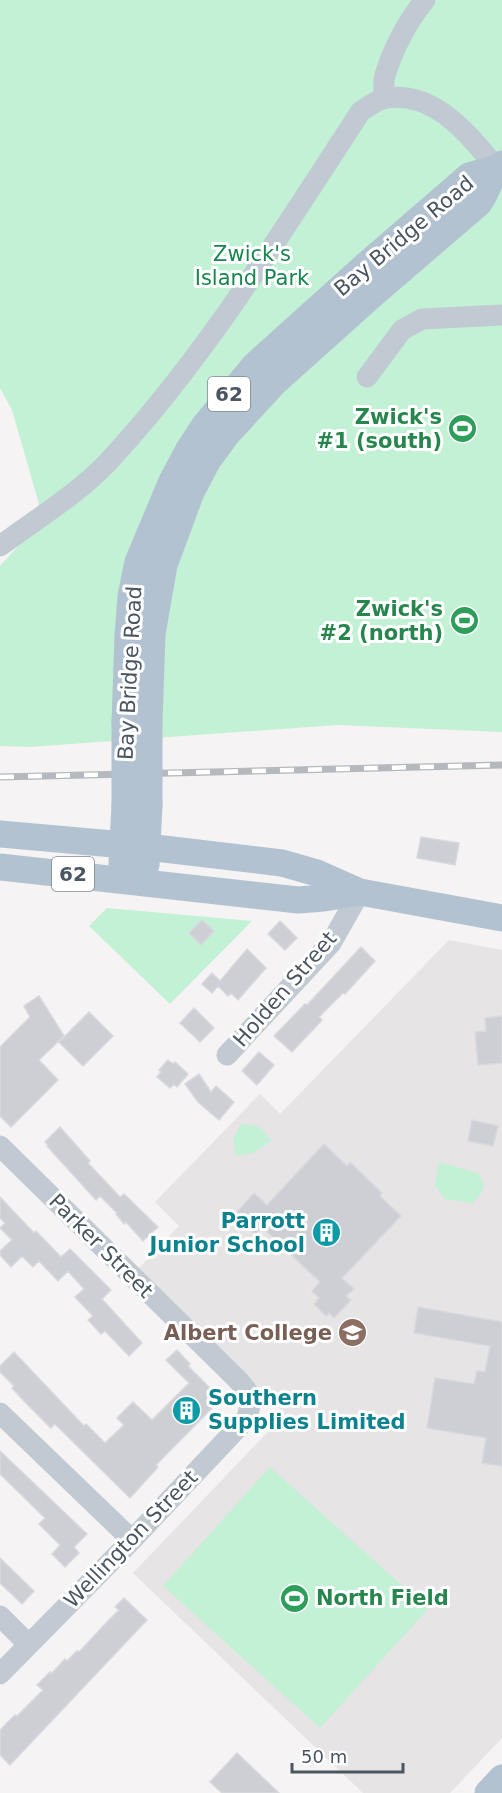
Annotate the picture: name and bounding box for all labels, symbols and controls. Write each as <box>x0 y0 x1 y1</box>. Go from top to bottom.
street label: Bay Bridge Road <box>330 171 478 301</box>
park label: Zwick's Island Park <box>195 242 310 290</box>
road number: 62 <box>208 377 250 411</box>
place label: Zwick's #1 (south) <box>316 405 442 453</box>
sports icon: Zwick's #1 (south) <box>447 413 479 445</box>
street label: Bay Bridge Road <box>113 585 147 761</box>
place label: Zwick's #2 (north) <box>320 597 443 645</box>
sports icon: Zwick's #2 (north) <box>448 605 480 637</box>
road number: 62 <box>52 857 94 891</box>
street label: Holden Street <box>229 927 341 1051</box>
street label: Parker Street <box>44 1189 158 1303</box>
place label: Parrott Junior School <box>147 1209 305 1257</box>
building icon: Parrott Junior School <box>310 1217 342 1249</box>
school or university icon: Albert College <box>337 1317 369 1349</box>
place label: Albert College <box>164 1321 332 1345</box>
place label: Southern Supplies Limited <box>208 1386 406 1434</box>
building icon: Southern Supplies Limited <box>171 1394 203 1426</box>
street label: Wellington Street <box>59 1465 203 1613</box>
sports icon: North Field <box>279 1582 311 1614</box>
place label: North Field <box>316 1586 449 1610</box>
scale bar <box>292 1736 403 1774</box>
text: 50 m <box>301 1746 347 1767</box>

